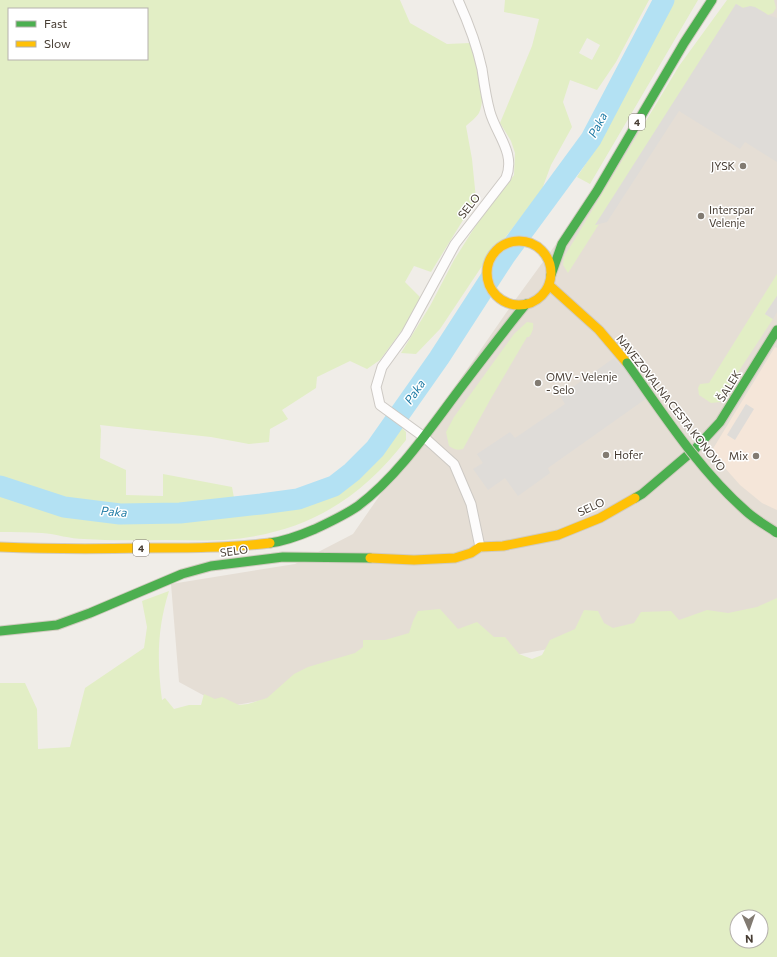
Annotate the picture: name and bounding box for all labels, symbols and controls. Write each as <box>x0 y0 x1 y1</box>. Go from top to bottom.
legend <box>8 8 148 60</box>
text: Fast <box>44 16 67 30</box>
text: Slow <box>44 36 71 50</box>
water label: Paka <box>585 110 610 140</box>
road number: 4 <box>629 114 645 130</box>
place label: JYSK <box>711 159 736 173</box>
marker: JYSK <box>738 161 748 171</box>
street label: SELO <box>455 191 482 221</box>
place label: Interspar Velenje <box>709 203 755 229</box>
marker: Interspar Velenje <box>696 211 706 221</box>
street label: NAVEZOVALNA CESTA KONOVO <box>614 332 729 473</box>
street label: ŠALEK <box>713 367 743 404</box>
place label: OMV - Velenje - Selo <box>546 370 618 396</box>
water label: Paka <box>401 377 428 406</box>
marker: OMV - Velenje - Selo <box>533 378 543 388</box>
place label: Hofer <box>614 448 644 461</box>
place label: Mix <box>729 449 748 462</box>
marker: Hofer <box>601 450 611 460</box>
marker: Mix <box>751 451 761 461</box>
street label: SELO <box>575 495 606 518</box>
water label: Paka <box>100 503 128 519</box>
road number: 4 <box>133 540 149 556</box>
street label: SELO <box>219 542 249 559</box>
north arrow <box>729 909 769 949</box>
text: N <box>745 933 754 946</box>

